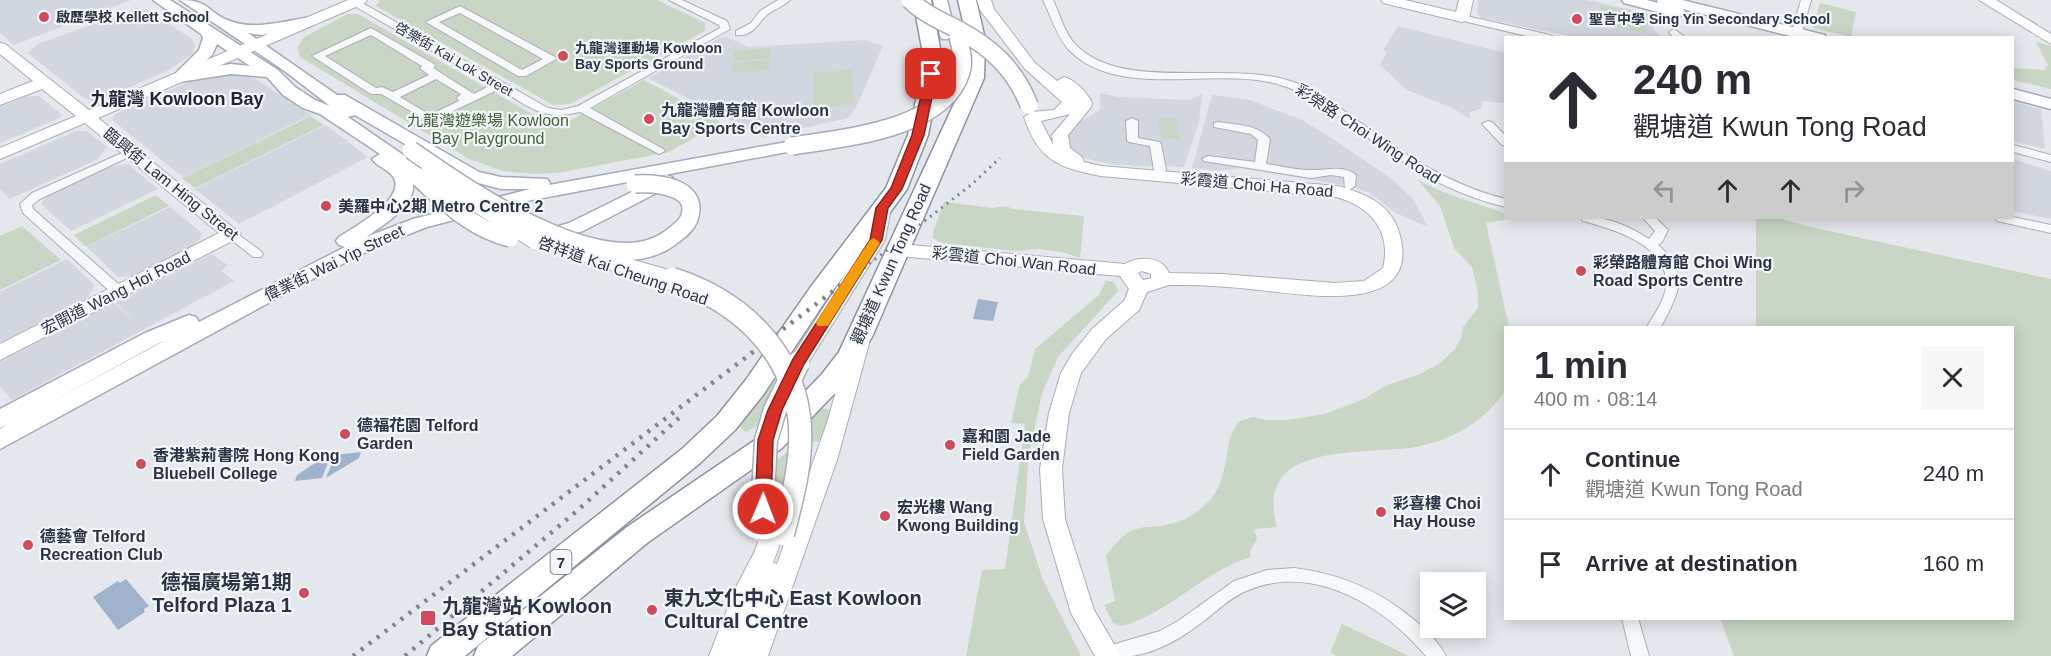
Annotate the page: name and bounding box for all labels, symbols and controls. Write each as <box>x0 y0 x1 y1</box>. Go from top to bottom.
place label: 啟歷學校 Kellett School <box>56 9 209 25</box>
marker: 啟歷學校 Kellett School <box>37 10 51 24</box>
place label: 聖言中學 Sing Yin Secondary School <box>1589 11 1830 27</box>
marker: 聖言中學 Sing Yin Secondary School <box>1570 12 1584 26</box>
street label: 啓樂街 Kai Lok Street <box>392 19 516 99</box>
place label: 九龍灣運動場 Kowloon Bay Sports Ground <box>575 40 722 72</box>
pin <box>905 48 956 99</box>
marker: 九龍灣運動場 Kowloon Bay Sports Ground <box>556 49 570 63</box>
text: 240 m <box>1633 56 1752 103</box>
icon: arrive <box>914 57 947 90</box>
icon: ahead <box>1534 60 1612 138</box>
street label: 彩榮路 Choi Wing Road <box>1293 81 1443 187</box>
district label: 九龍灣 Kowloon Bay <box>90 89 264 109</box>
place label: 九龍灣體育館 Kowloon Bay Sports Centre <box>661 101 829 137</box>
park label: 九龍灣遊樂場 Kowloon Bay Playground <box>407 112 569 147</box>
marker: 九龍灣體育館 Kowloon Bay Sports Centre <box>642 112 656 126</box>
text: 觀塘道 Kwun Tong Road <box>1633 112 1927 142</box>
street label: 臨興街 Lam Hing Street <box>100 125 242 244</box>
street label: 彩霞道 Choi Ha Road <box>1180 170 1334 200</box>
icon: left <box>1648 174 1681 207</box>
icon: ahead <box>1711 174 1744 207</box>
icon: ahead <box>1774 174 1807 207</box>
icon: right <box>1837 174 1870 207</box>
street label: 觀塘道 Kwun Tong Road <box>848 181 934 347</box>
place label: 美羅中心2期 Metro Centre 2 <box>338 198 543 215</box>
marker: 美羅中心2期 Metro Centre 2 <box>319 199 333 213</box>
street label: 偉業街 Wai Yip Street <box>261 222 407 304</box>
street label: 啓祥道 Kai Cheung Road <box>536 234 710 308</box>
street label: 彩雲道 Choi Wan Road <box>931 244 1097 278</box>
street label: 宏開道 Wang Hoi Road <box>39 248 193 338</box>
place label: 彩榮路體育館 Choi Wing Road Sports Centre <box>1593 254 1772 289</box>
marker: 彩榮路體育館 Choi Wing Road Sports Centre <box>1574 264 1588 278</box>
text: 1 min <box>1534 345 1628 386</box>
button: close <box>1921 346 1984 409</box>
text: 400 m · 08:14 <box>1534 388 1657 410</box>
place label: 德福花園 Telford Garden <box>357 416 478 452</box>
marker: 德福花園 Telford Garden <box>338 427 352 441</box>
place label: 嘉和園 Jade Field Garden <box>962 428 1060 463</box>
marker: 嘉和園 Jade Field Garden <box>943 438 957 452</box>
place label: 香港紫荊書院 Hong Kong Bluebell College <box>153 447 340 482</box>
text: Continue <box>1585 447 1680 472</box>
marker: 香港紫荊書院 Hong Kong Bluebell College <box>134 457 148 471</box>
icon: ahead <box>1534 458 1567 491</box>
text: 240 m <box>1923 461 1984 486</box>
position arrow <box>731 477 795 541</box>
text: 觀塘道 Kwun Tong Road <box>1585 478 1803 500</box>
place label: 彩喜樓 Choi Hay House <box>1393 495 1481 530</box>
place label: 宏光樓 Wang Kwong Building <box>897 499 1019 534</box>
marker: 彩喜樓 Choi Hay House <box>1374 505 1388 519</box>
marker: 宏光樓 Wang Kwong Building <box>878 509 892 523</box>
place label: 德藝會 Telford Recreation Club <box>40 527 163 563</box>
marker: 德藝會 Telford Recreation Club <box>21 538 35 552</box>
icon: arrive <box>1534 548 1567 581</box>
road number: 7 <box>550 550 572 574</box>
text: Arrive at destination <box>1585 551 1798 576</box>
text: 160 m <box>1923 551 1984 576</box>
place label: 德福廣場第1期 Telford Plaza 1 <box>152 571 292 616</box>
map controls <box>1420 572 1486 638</box>
button: layers <box>1420 572 1486 638</box>
marker: 德福廣場第1期 Telford Plaza 1 <box>297 586 311 600</box>
place label: 東九文化中心 East Kowloon Cultural Centre <box>664 587 922 632</box>
place label: 九龍灣站 Kowloon Bay Station <box>442 595 612 640</box>
marker: 東九文化中心 East Kowloon Cultural Centre <box>645 603 659 617</box>
marker: 九龍灣站 Kowloon Bay Station <box>419 609 437 627</box>

